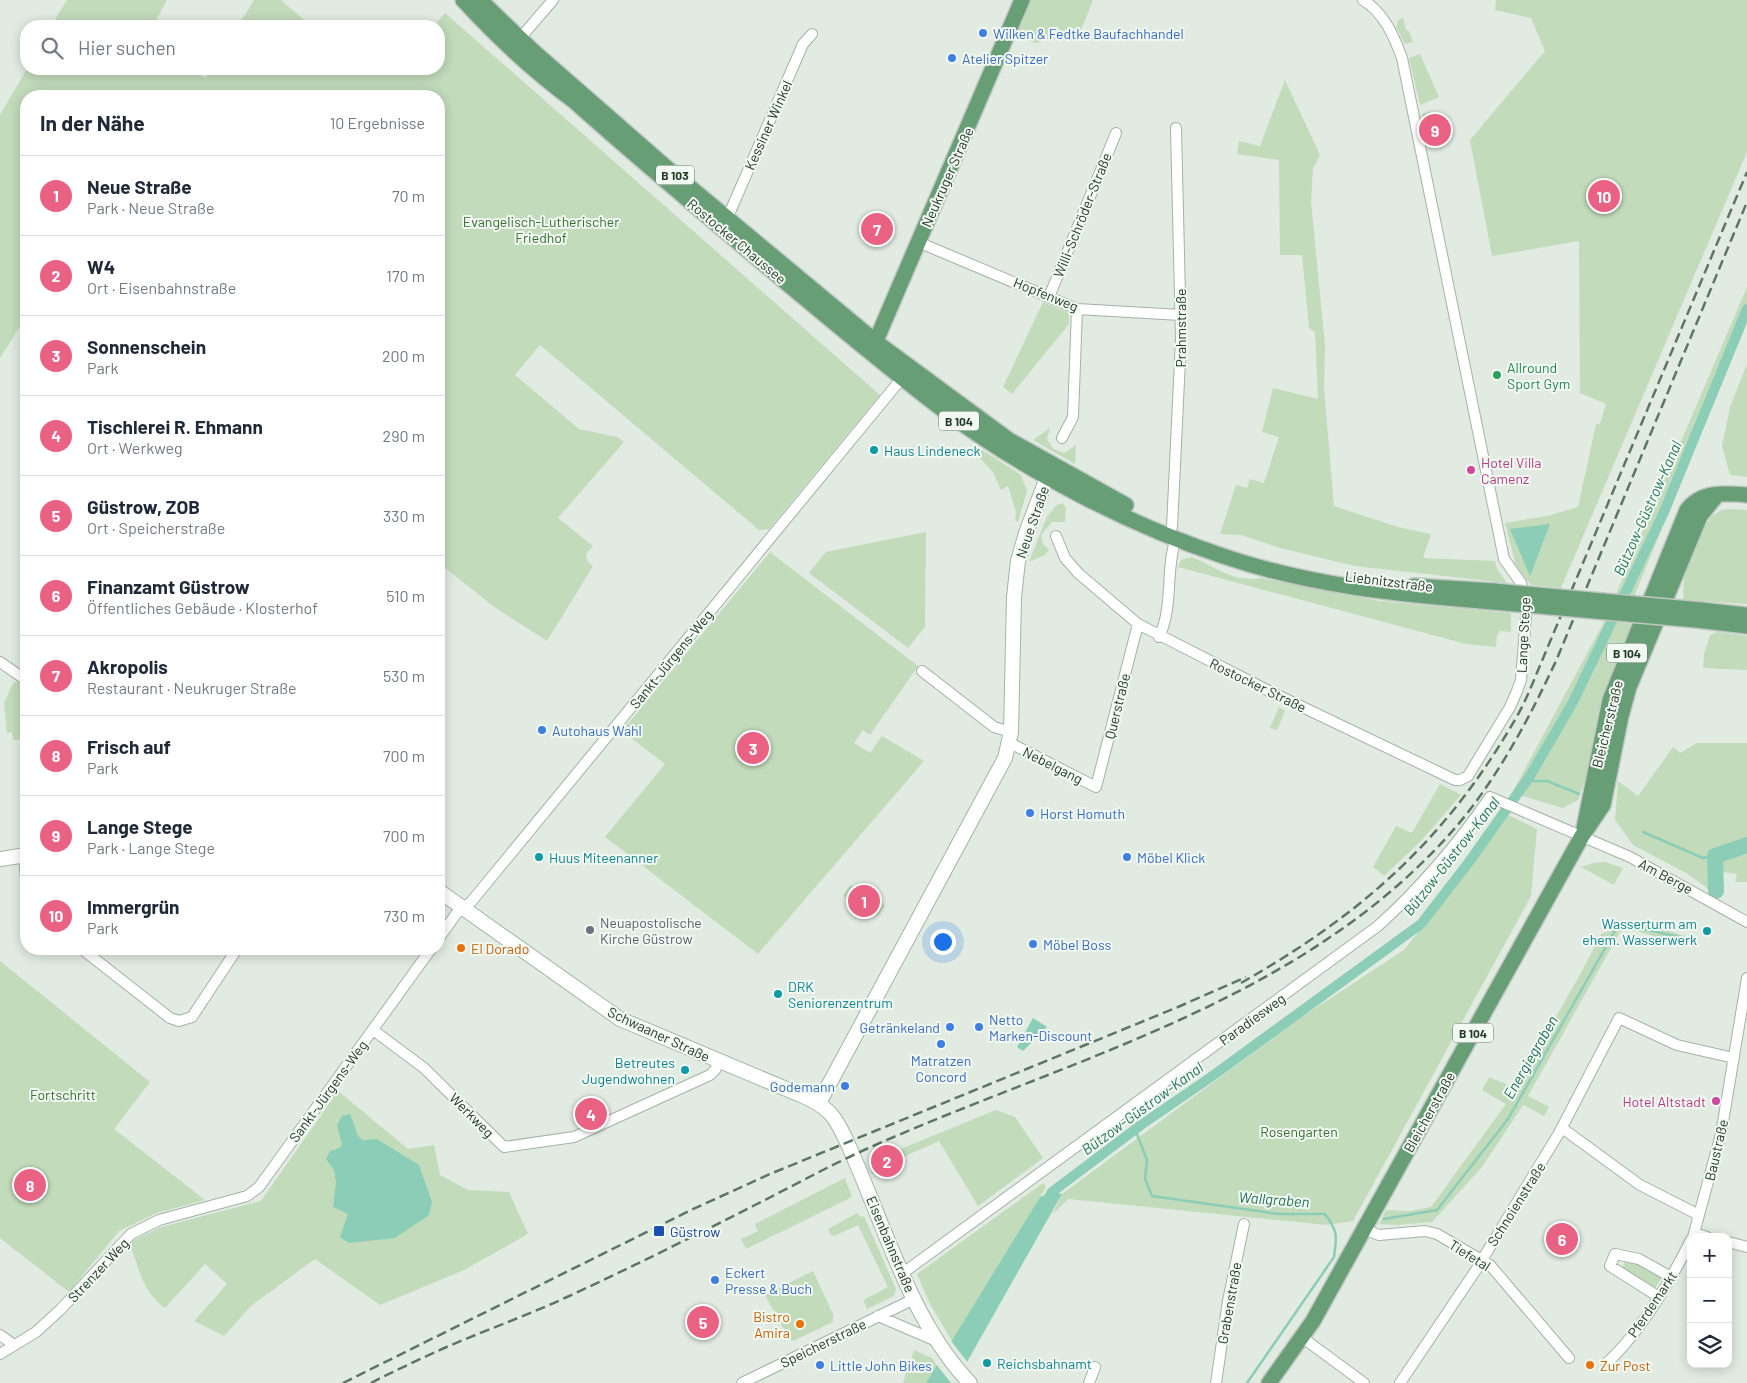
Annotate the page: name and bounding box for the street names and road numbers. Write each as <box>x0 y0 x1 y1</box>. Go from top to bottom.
street label: Kessiner Winkel <box>741 78 795 172</box>
street label: Neukruger Straße <box>917 124 977 230</box>
street label: Willi-Schröder-Straße <box>1049 150 1115 280</box>
road number: B 103 <box>656 166 694 184</box>
street label: Rostocker Chaussee <box>684 195 790 287</box>
street label: Hopfenweg <box>1011 273 1081 315</box>
street label: Prahmstraße <box>1172 289 1189 367</box>
road number: B 104 <box>939 412 979 431</box>
street label: Neue Straße <box>1012 484 1052 560</box>
street label: Liebnitzstraße <box>1344 567 1434 595</box>
street label: Lange Stege <box>1513 597 1533 673</box>
street label: Sankt-Jürgens-Weg <box>626 606 716 712</box>
road number: B 104 <box>1607 644 1647 662</box>
street label: Rostocker Straße <box>1207 654 1309 716</box>
street label: Querstraße <box>1101 671 1133 741</box>
street label: Bleicherstraße <box>1588 678 1626 770</box>
street label: Nebelgang <box>1020 743 1086 787</box>
street label: Am Berge <box>1636 855 1696 897</box>
street label: Paradiesweg <box>1216 989 1288 1049</box>
street label: Schwaaner Straße <box>605 1003 713 1065</box>
road number: B 104 <box>1453 1024 1493 1042</box>
street label: Sankt-Jürgens-Weg <box>285 1037 371 1145</box>
street label: Bleicherstraße <box>1400 1069 1458 1155</box>
street label: Werkweg <box>446 1089 498 1141</box>
street label: Baustraße <box>1701 1118 1731 1182</box>
street label: Schnoienstraße <box>1483 1159 1549 1249</box>
street label: Eisenbahnstraße <box>863 1193 919 1295</box>
street label: Strenzer Weg <box>64 1234 132 1306</box>
street label: Tiefetal <box>1446 1236 1494 1274</box>
street label: Grabenstraße <box>1213 1261 1245 1345</box>
street label: Pferdemarkt <box>1624 1268 1680 1340</box>
street label: Speicherstraße <box>777 1315 869 1371</box>

